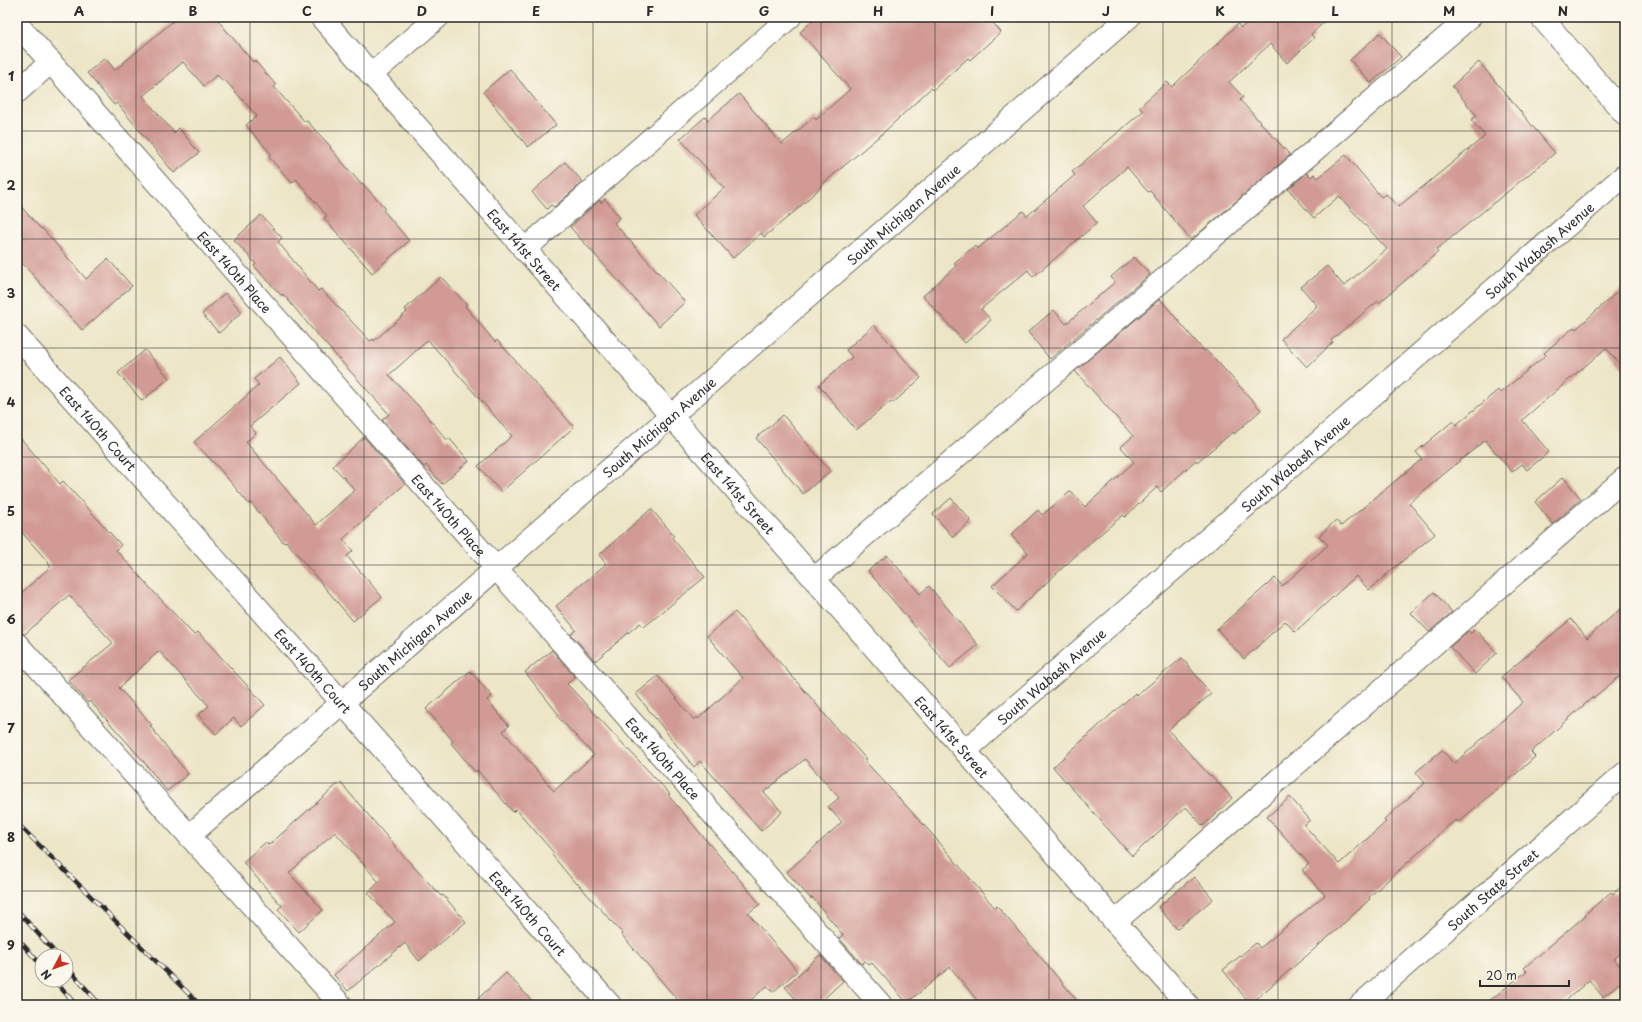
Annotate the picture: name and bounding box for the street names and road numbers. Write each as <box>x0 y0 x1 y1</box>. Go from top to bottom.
street label: South Michigan Avenue <box>842 159 964 269</box>
street label: South Wabash Avenue <box>1481 197 1598 303</box>
street label: East 141st Street <box>484 204 566 294</box>
street label: East 140th Place <box>194 226 277 317</box>
street label: South Michigan Avenue <box>598 372 720 481</box>
street label: East 140th Court <box>56 382 141 475</box>
street label: South Wabash Avenue <box>1237 410 1353 516</box>
street label: East 141st Street <box>697 448 780 538</box>
street label: East 140th Place <box>408 470 491 560</box>
street label: South Michigan Avenue <box>354 585 475 694</box>
street label: South Wabash Avenue <box>992 623 1109 729</box>
street label: East 140th Court <box>271 624 356 717</box>
street label: East 141st Street <box>911 691 993 781</box>
street label: East 140th Place <box>622 713 705 803</box>
street label: South State Street <box>1443 844 1542 934</box>
street label: East 140th Court <box>486 866 571 959</box>

